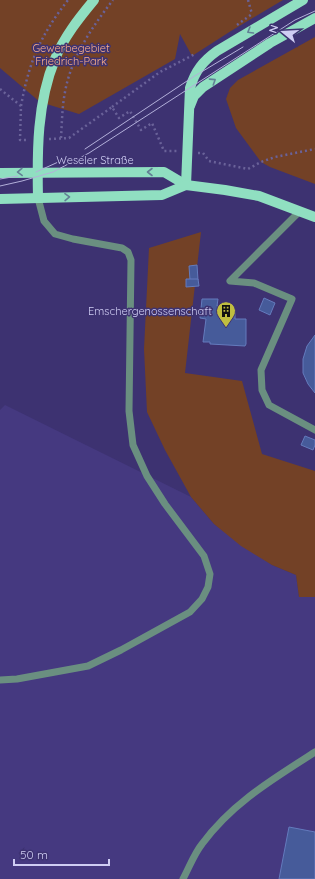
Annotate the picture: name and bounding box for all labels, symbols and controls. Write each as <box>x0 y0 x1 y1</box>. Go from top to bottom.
north arrow <box>263 12 303 52</box>
text: N <box>266 23 281 35</box>
one-way arrow <box>247 26 254 33</box>
park label: Gewerbegebiet Friedrich-Park <box>32 41 110 68</box>
one-way arrow <box>209 78 216 86</box>
street label: Weseler Straße <box>56 153 134 167</box>
one-way arrow <box>17 168 23 176</box>
one-way arrow <box>147 168 153 176</box>
one-way arrow <box>64 193 70 202</box>
building icon: Emschergenossenschaft <box>215 300 237 328</box>
place label: Emschergenossenschaft <box>88 304 212 318</box>
scale bar <box>14 841 109 867</box>
text: 50 m <box>20 847 48 862</box>

